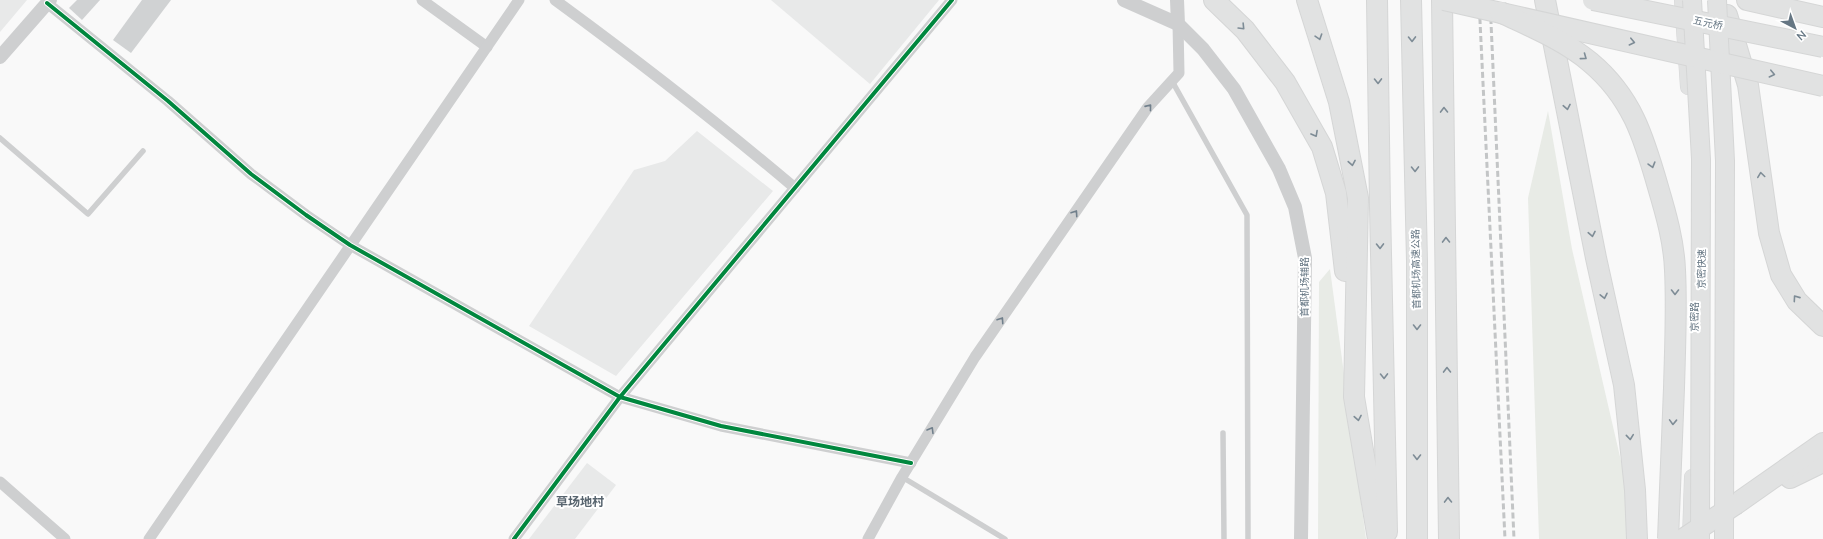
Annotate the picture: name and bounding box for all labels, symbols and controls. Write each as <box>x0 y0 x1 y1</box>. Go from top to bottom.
north arrow <box>1775 8 1815 48</box>
street label: 五元桥 <box>1692 14 1724 32</box>
one-way arrow <box>1238 22 1245 30</box>
text: N <box>1794 28 1809 44</box>
one-way arrow <box>1314 33 1322 40</box>
one-way arrow <box>1408 36 1416 42</box>
one-way arrow <box>1629 38 1635 46</box>
one-way arrow <box>1579 53 1586 60</box>
one-way arrow <box>1769 70 1775 78</box>
one-way arrow <box>1374 78 1382 84</box>
one-way arrow <box>1145 104 1152 111</box>
one-way arrow <box>1563 104 1571 110</box>
one-way arrow <box>1440 107 1448 113</box>
one-way arrow <box>1311 130 1318 138</box>
one-way arrow <box>1347 160 1356 166</box>
one-way arrow <box>1647 161 1656 168</box>
one-way arrow <box>1411 166 1419 172</box>
one-way arrow <box>1757 172 1766 178</box>
one-way arrow <box>1070 210 1077 217</box>
street label: 首都机场高速公路 <box>1409 229 1423 309</box>
one-way arrow <box>1587 231 1596 238</box>
one-way arrow <box>1442 237 1450 243</box>
one-way arrow <box>1376 243 1385 249</box>
street label: 京密快速 <box>1695 249 1708 289</box>
street label: 首都机场辅路 <box>1298 257 1311 317</box>
one-way arrow <box>1671 289 1679 295</box>
one-way arrow <box>1600 293 1608 299</box>
one-way arrow <box>1794 296 1801 303</box>
street label: 京密路 <box>1688 302 1701 332</box>
one-way arrow <box>996 317 1004 324</box>
one-way arrow <box>1413 324 1421 330</box>
one-way arrow <box>1443 367 1451 373</box>
one-way arrow <box>1379 373 1388 379</box>
one-way arrow <box>1353 415 1362 421</box>
one-way arrow <box>1668 419 1677 425</box>
one-way arrow <box>926 427 934 434</box>
one-way arrow <box>1625 434 1634 440</box>
one-way arrow <box>1413 454 1421 460</box>
district label: 草场地村 <box>556 494 604 509</box>
one-way arrow <box>1444 497 1452 503</box>

